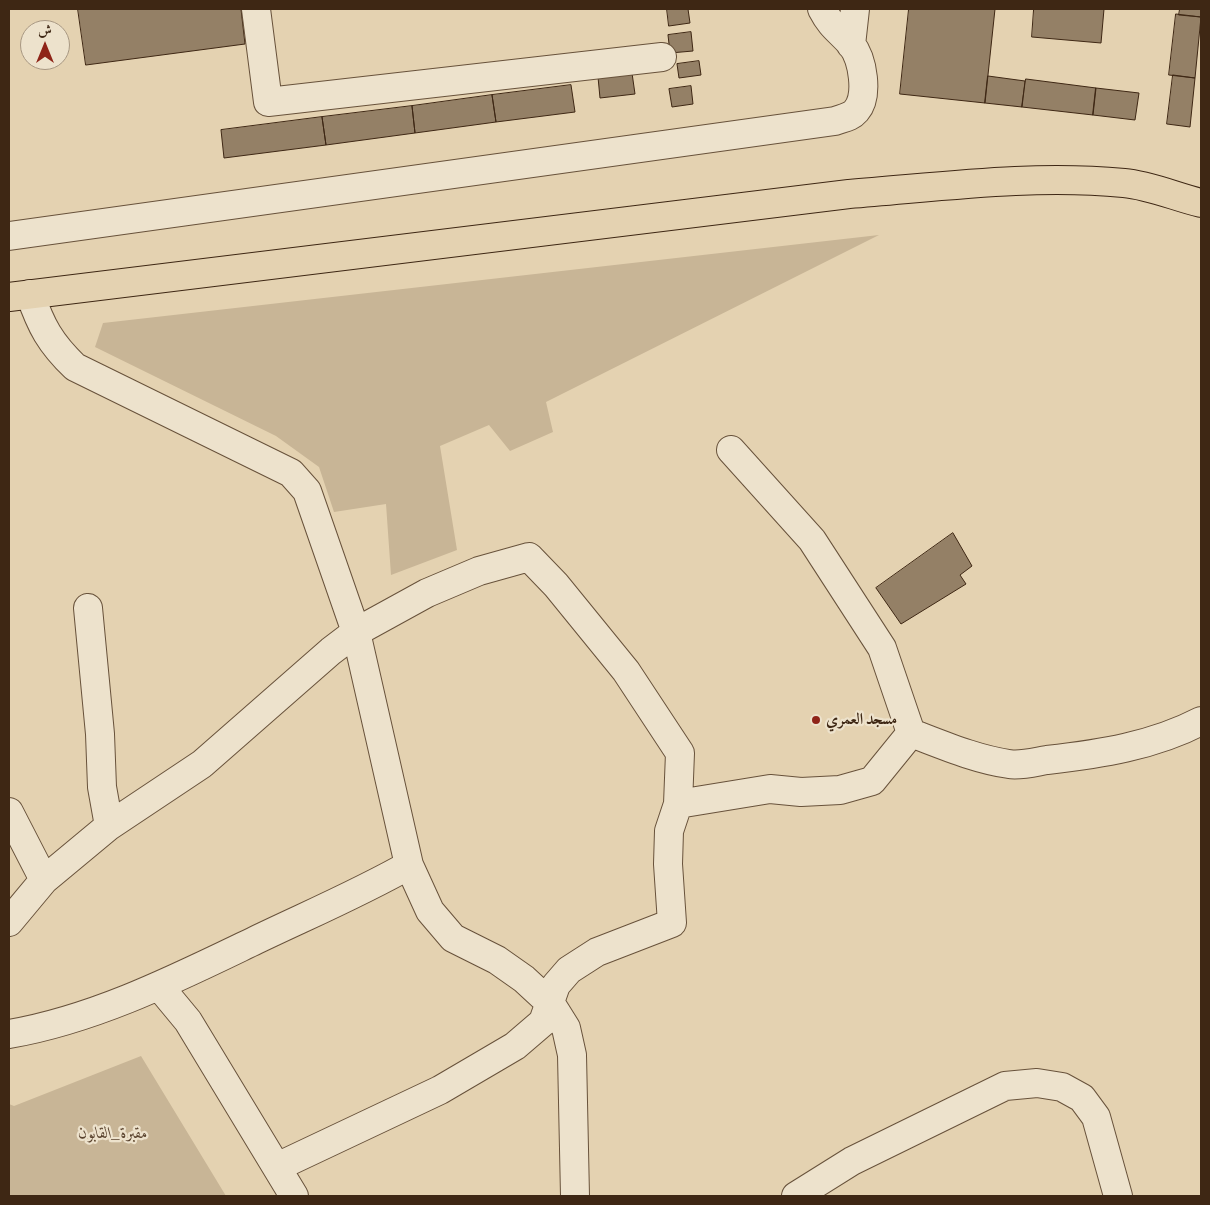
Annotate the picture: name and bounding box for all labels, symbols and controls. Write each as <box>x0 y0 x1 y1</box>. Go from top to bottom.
north arrow <box>20 20 70 70</box>
text: ش <box>38 22 52 40</box>
place label: مسجد العمري <box>826 710 897 730</box>
marker: مسجد العمري <box>810 714 822 726</box>
park label: مقبرة_القابون <box>78 1124 148 1144</box>

